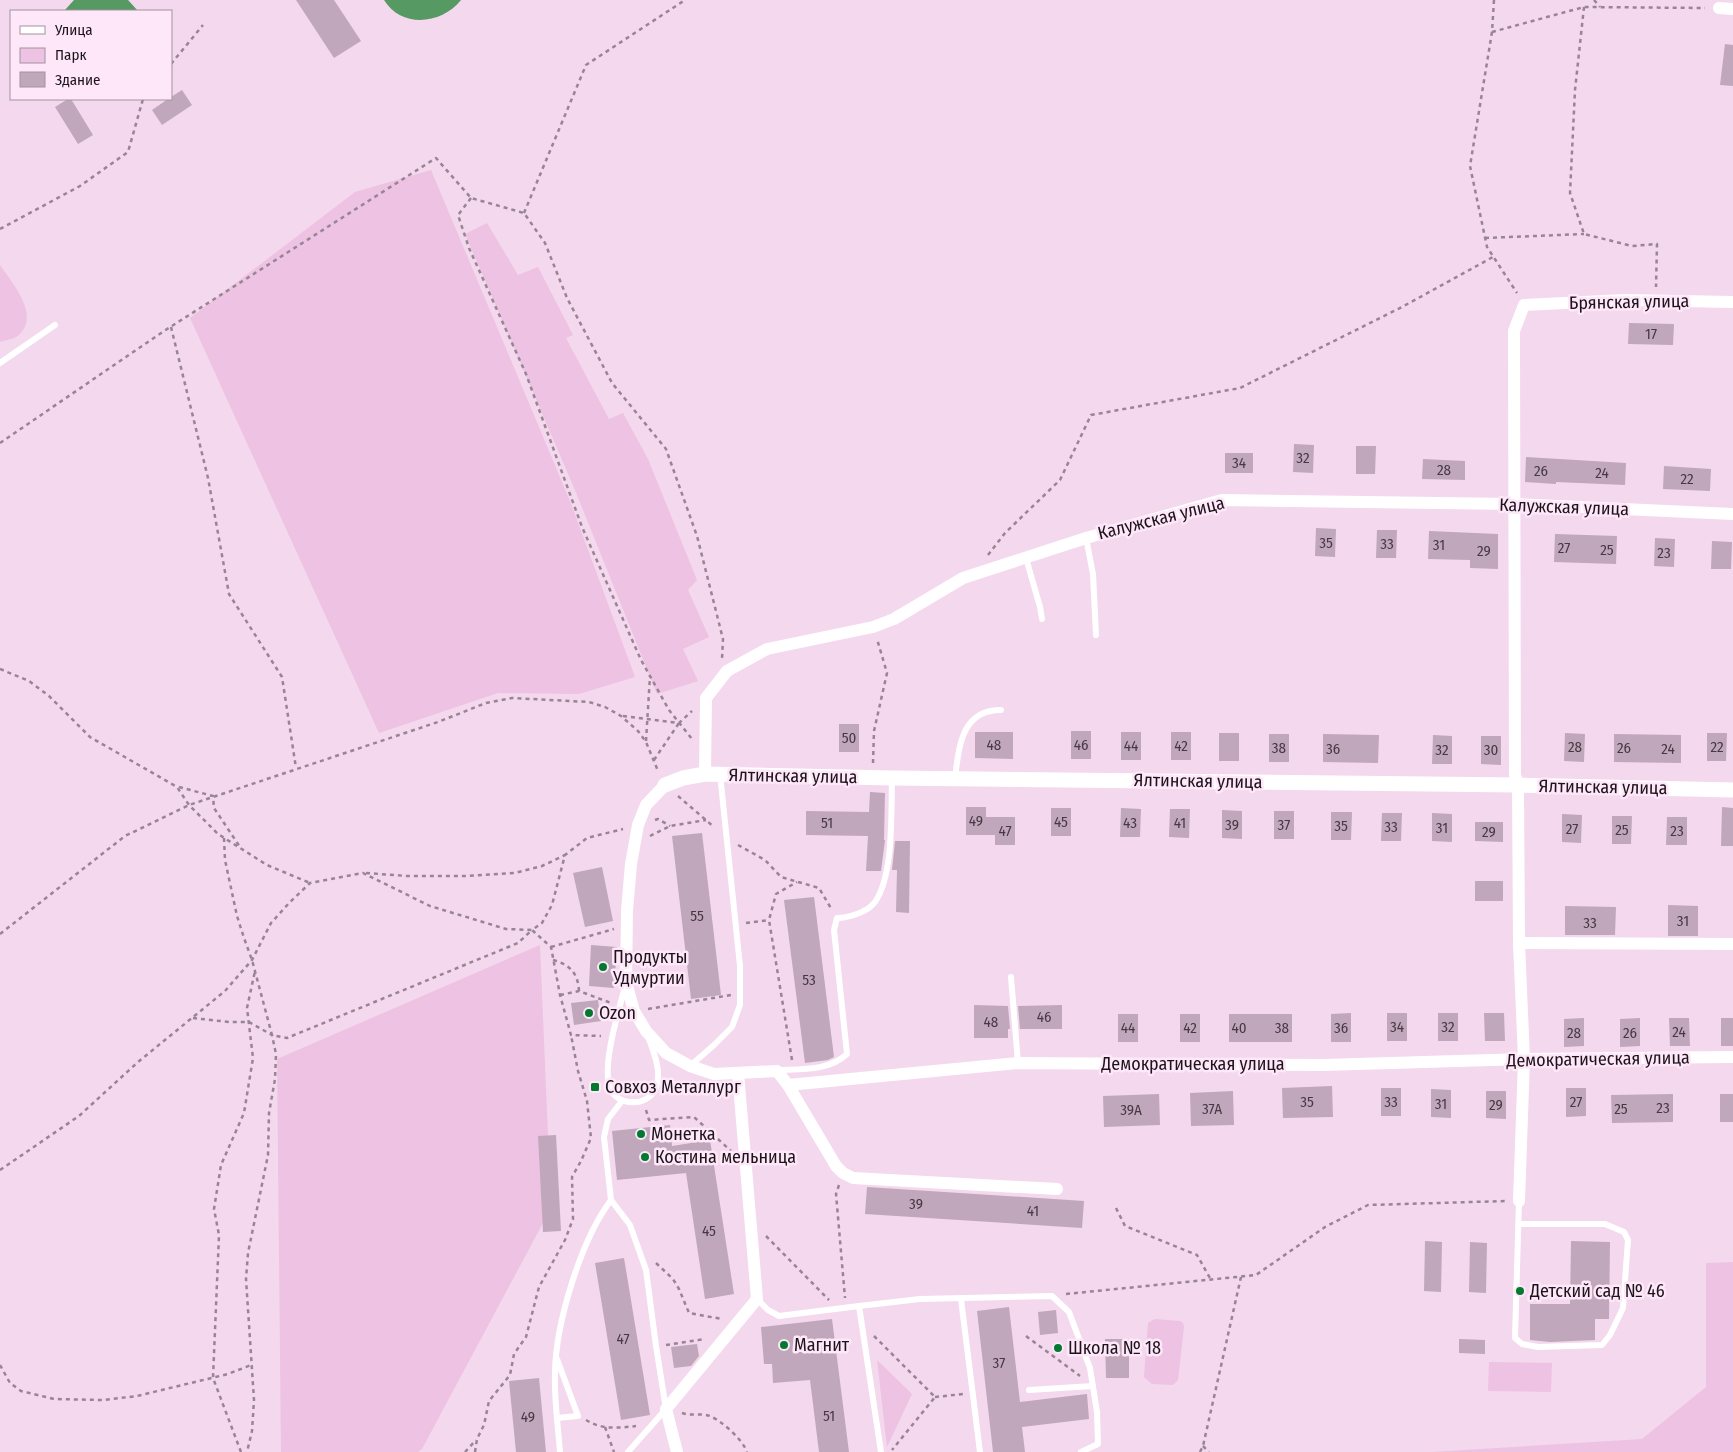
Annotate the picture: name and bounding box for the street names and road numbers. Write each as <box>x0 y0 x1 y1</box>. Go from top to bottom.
street label: Брянская улица <box>1569 290 1690 314</box>
street label: Калужская улица <box>1095 492 1227 544</box>
street label: Калужская улица <box>1499 494 1629 520</box>
street label: Ялтинская улица <box>728 764 858 788</box>
street label: Ялтинская улица <box>1133 769 1263 793</box>
street label: Ялтинская улица <box>1538 775 1668 799</box>
street label: Демократическая улица <box>1505 1046 1690 1072</box>
street label: Демократическая улица <box>1100 1053 1285 1075</box>

